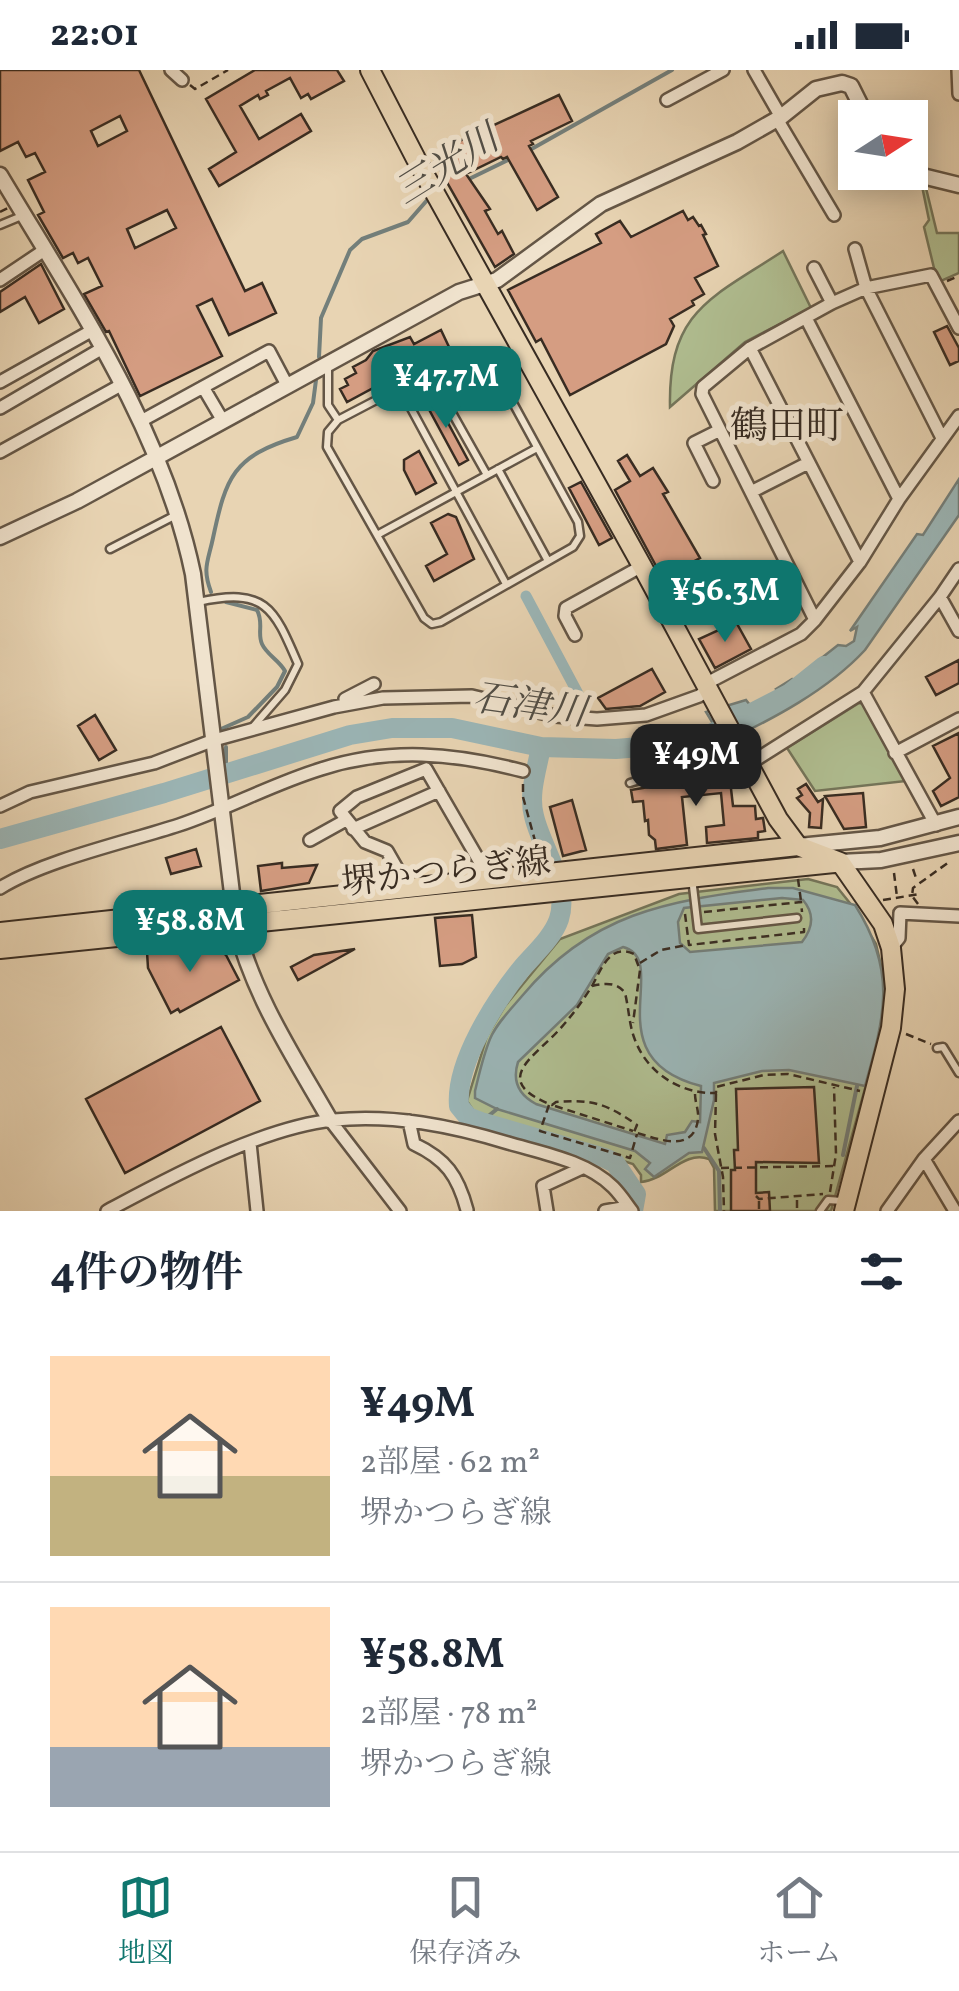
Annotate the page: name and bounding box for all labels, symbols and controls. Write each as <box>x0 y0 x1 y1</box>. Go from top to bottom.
text: 22:01 <box>50 9 139 62</box>
north arrow <box>838 100 928 190</box>
map controls <box>838 100 928 190</box>
water label: 三光川 <box>385 112 514 220</box>
pin: ¥47.7M <box>365 346 527 431</box>
text: ¥47.7M <box>393 356 499 400</box>
district label: 鶴田町 <box>730 402 844 455</box>
pin: ¥56.3M <box>644 560 806 645</box>
text: ¥56.3M <box>671 570 779 614</box>
water label: 石津川 <box>469 673 594 742</box>
pin: ¥49M <box>637 724 755 809</box>
text: ¥49M <box>652 734 740 778</box>
street label: 堺かつらぎ線 <box>339 839 553 909</box>
pin: ¥58.8M <box>109 890 271 975</box>
text: ¥58.8M <box>135 900 245 944</box>
icon: filters <box>854 1244 909 1299</box>
text: 4件の物件 <box>50 1246 243 1305</box>
text: ¥49M <box>360 1376 475 1435</box>
icon: home <box>130 1396 250 1516</box>
text: 2部屋 · 62 m² <box>360 1442 540 1486</box>
text: 堺かつらぎ線 <box>360 1493 552 1537</box>
text: ¥58.8M <box>360 1627 504 1686</box>
icon: home <box>130 1647 250 1767</box>
text: 2部屋 · 78 m² <box>360 1693 538 1737</box>
text: 堺かつらぎ線 <box>360 1744 552 1788</box>
tab: 地図 <box>118 1870 174 1974</box>
tab: 保存済み <box>409 1870 521 1974</box>
tab: ホーム <box>757 1870 841 1974</box>

